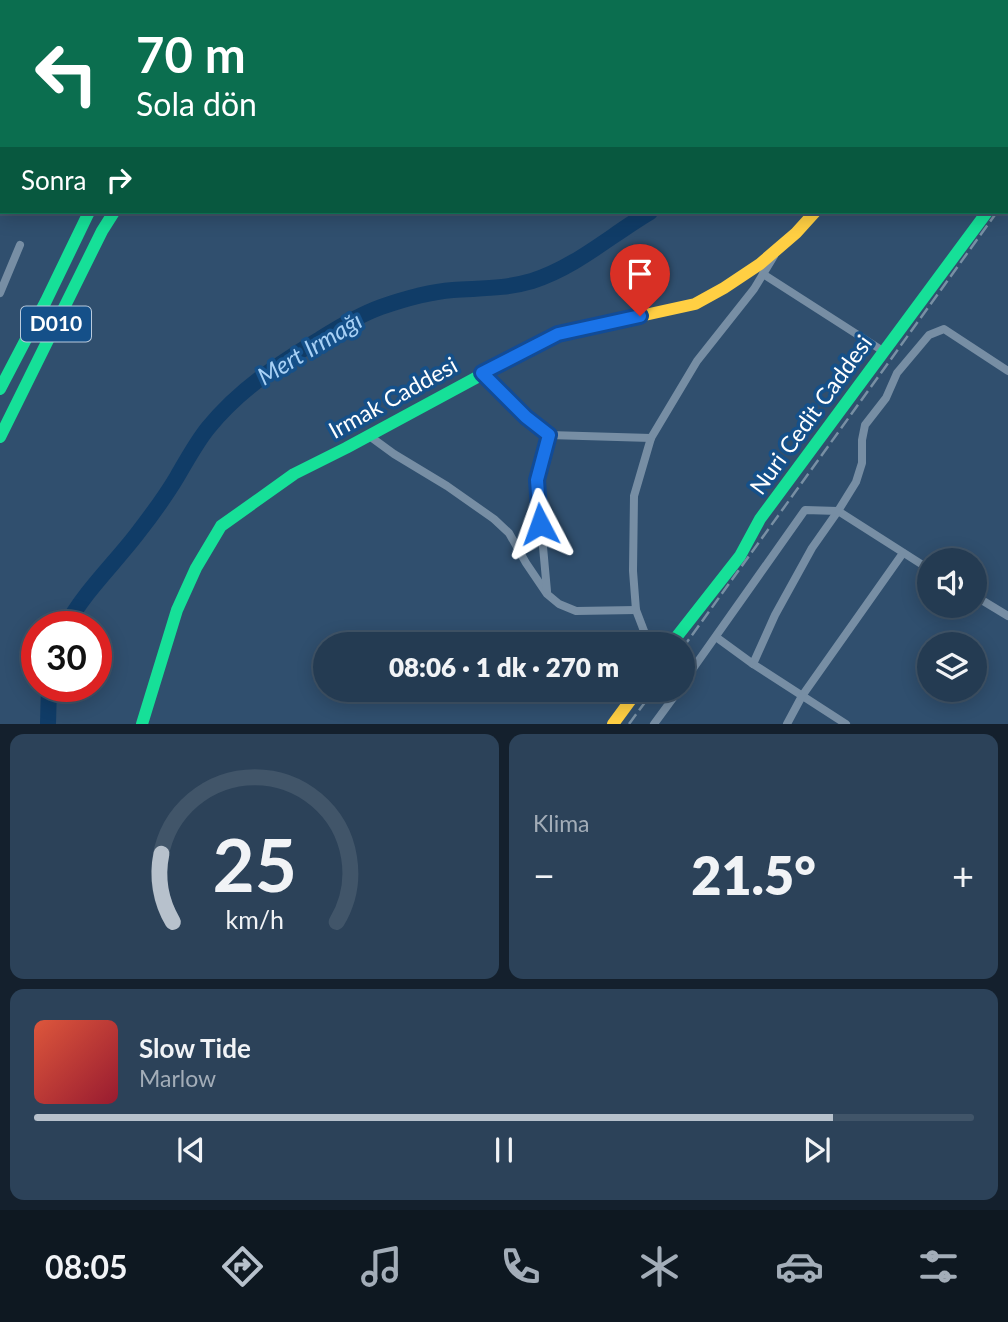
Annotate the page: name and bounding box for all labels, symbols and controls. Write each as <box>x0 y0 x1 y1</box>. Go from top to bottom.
text: 70 m <box>136 25 246 83</box>
icon: left <box>21 28 112 119</box>
text: Sola dön <box>136 84 257 123</box>
icon: right <box>100 161 138 199</box>
text: Sonra <box>21 164 86 196</box>
pin <box>610 244 670 316</box>
icon: arrive <box>621 255 659 293</box>
water label: Mert Irmağı <box>252 305 367 390</box>
road number: D010 <box>21 306 91 342</box>
street label: Nuri Cedit Caddesi <box>743 329 877 499</box>
street label: Irmak Caddesi <box>323 350 462 444</box>
position arrow <box>503 487 577 561</box>
map controls <box>917 548 987 702</box>
button: sound <box>917 548 987 618</box>
speed limit sign: 30 <box>21 611 112 702</box>
button: layers <box>917 632 987 702</box>
text: 08:06 · 1 dk · 270 m <box>389 651 619 683</box>
text: Klima <box>533 809 590 837</box>
text: 25 <box>212 821 297 909</box>
text: 21.5° <box>691 844 816 906</box>
text: − <box>533 852 555 898</box>
text: + <box>952 852 974 898</box>
text: km/h <box>225 904 284 934</box>
text: Slow Tide <box>139 1032 251 1064</box>
text: Marlow <box>139 1064 216 1092</box>
icon: previous <box>172 1131 210 1169</box>
icon: pause <box>485 1131 523 1169</box>
icon: next <box>798 1131 836 1169</box>
icon: directions <box>218 1242 267 1291</box>
icon: music <box>357 1242 406 1291</box>
icon: phone <box>496 1242 545 1291</box>
icon: climate <box>635 1242 684 1291</box>
icon: car <box>775 1242 824 1291</box>
icon: filters <box>914 1242 963 1291</box>
text: 08:05 <box>45 1247 128 1286</box>

